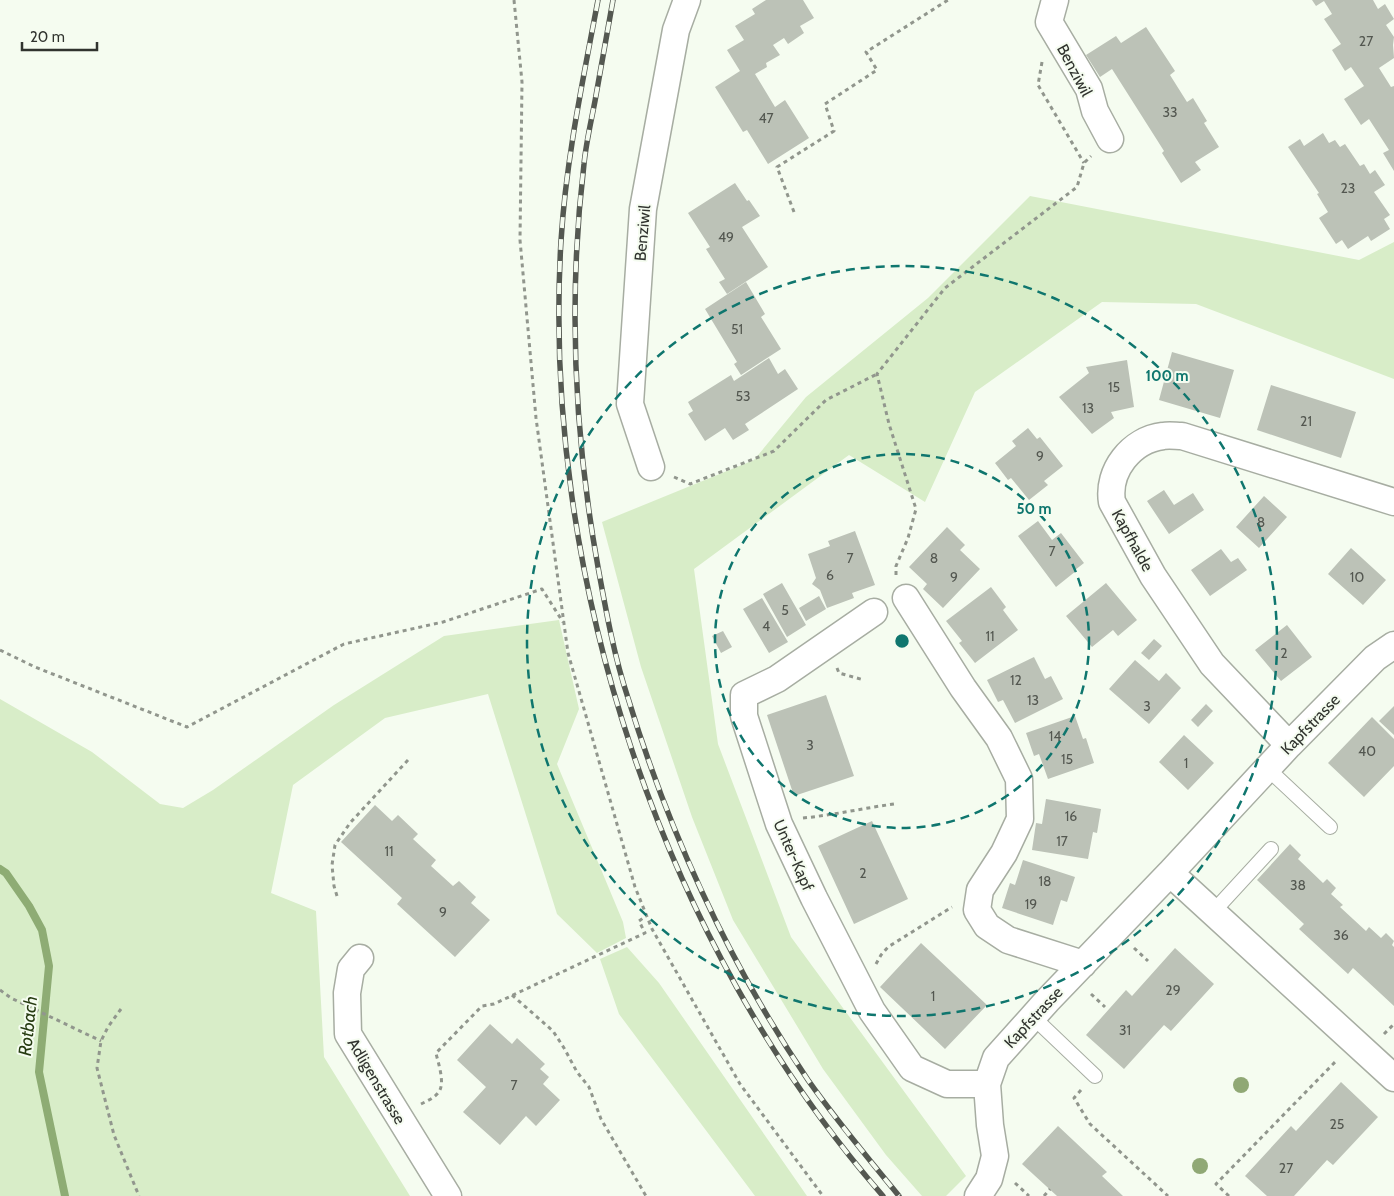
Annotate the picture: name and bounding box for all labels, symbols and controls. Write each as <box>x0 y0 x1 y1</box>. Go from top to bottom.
scale bar <box>22 20 98 52</box>
text: 20 m <box>30 28 65 46</box>
house number: 27 <box>1359 32 1373 50</box>
street label: Benziwil <box>1053 41 1096 100</box>
house number: 33 <box>1162 103 1178 121</box>
house number: 47 <box>758 109 774 127</box>
house number: 23 <box>1341 179 1355 197</box>
street label: Benziwil <box>631 204 654 262</box>
house number: 49 <box>718 228 734 246</box>
house number: 51 <box>731 320 743 338</box>
text: 100 m <box>1145 367 1189 385</box>
house number: 15 <box>1108 378 1120 396</box>
house number: 53 <box>735 387 751 405</box>
house number: 13 <box>1082 399 1094 417</box>
house number: 21 <box>1300 412 1312 430</box>
house number: 9 <box>1036 447 1044 465</box>
text: 50 m <box>1016 500 1052 518</box>
street label: Kapfhalde <box>1108 506 1157 575</box>
house number: 8 <box>1257 513 1265 531</box>
house number: 7 <box>1048 542 1056 560</box>
house number: 7 <box>846 549 854 567</box>
house number: 8 <box>930 549 938 567</box>
house number: 6 <box>826 566 834 584</box>
house number: 9 <box>950 568 958 586</box>
house number: 10 <box>1350 568 1364 586</box>
house number: 5 <box>781 601 789 619</box>
house number: 4 <box>762 617 770 635</box>
house number: 11 <box>985 627 995 645</box>
centre of rings <box>893 632 911 650</box>
house number: 2 <box>1280 644 1288 662</box>
house number: 12 <box>1010 671 1022 689</box>
street label: Kapfstrasse <box>1277 690 1344 759</box>
house number: 13 <box>1027 691 1039 709</box>
house number: 3 <box>1143 697 1151 715</box>
house number: 14 <box>1049 727 1061 745</box>
house number: 3 <box>806 736 814 754</box>
house number: 40 <box>1358 742 1376 760</box>
house number: 15 <box>1061 750 1073 768</box>
house number: 1 <box>1184 754 1188 772</box>
house number: 16 <box>1065 807 1077 825</box>
street label: Unter-Kapf <box>769 817 818 894</box>
house number: 17 <box>1056 832 1068 850</box>
house number: 11 <box>384 842 394 860</box>
house number: 2 <box>859 864 867 882</box>
house number: 18 <box>1038 872 1052 890</box>
house number: 38 <box>1290 876 1306 894</box>
house number: 19 <box>1025 895 1037 913</box>
house number: 9 <box>439 903 447 921</box>
house number: 36 <box>1333 926 1349 944</box>
house number: 29 <box>1165 981 1181 999</box>
street label: Kapfstrasse <box>1000 983 1067 1052</box>
house number: 1 <box>931 987 935 1005</box>
water label: Rotbach <box>14 995 42 1057</box>
house number: 31 <box>1119 1021 1131 1039</box>
street label: Adligenstrasse <box>343 1035 410 1128</box>
house number: 7 <box>510 1076 518 1094</box>
house number: 25 <box>1330 1115 1344 1133</box>
house number: 27 <box>1279 1159 1293 1177</box>

